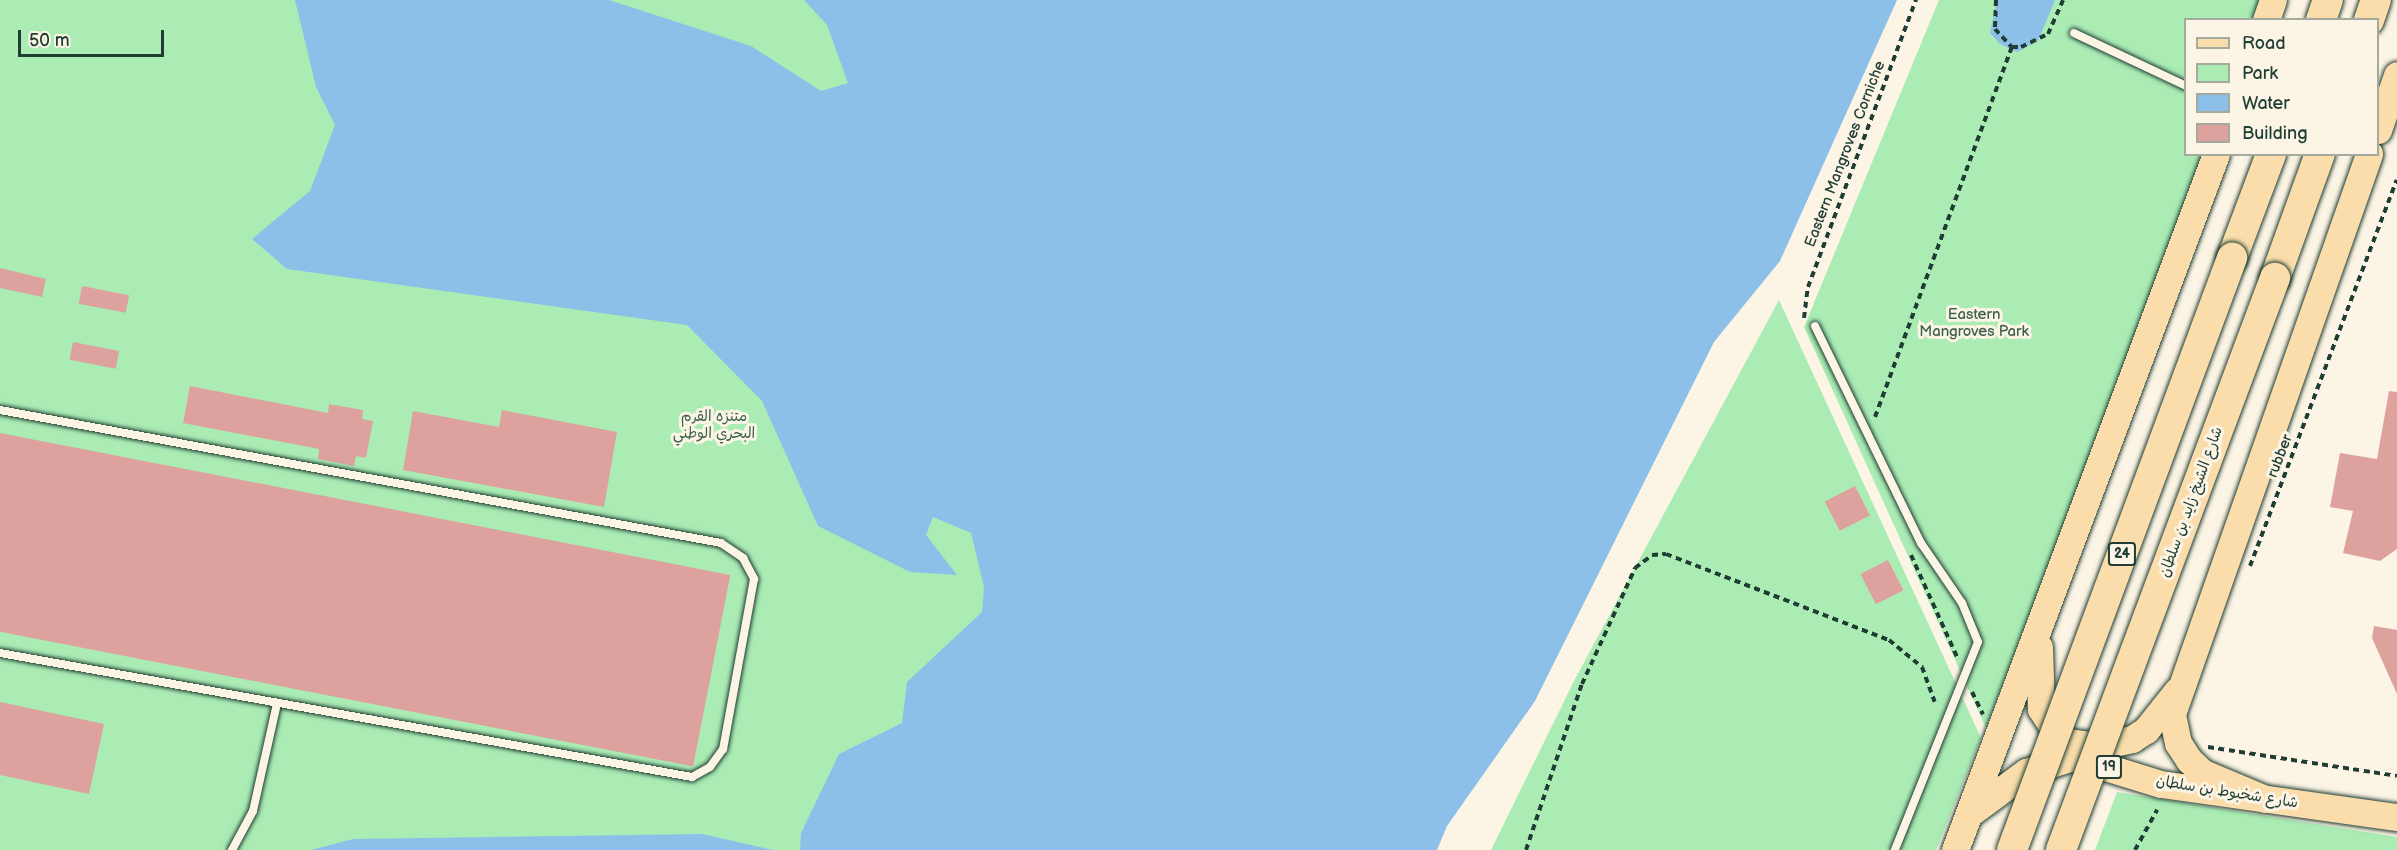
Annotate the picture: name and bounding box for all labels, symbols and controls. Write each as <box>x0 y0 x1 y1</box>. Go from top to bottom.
scale bar <box>21 18 166 56</box>
legend <box>2184 18 2379 156</box>
text: 50 m <box>29 30 70 51</box>
text: Road <box>2242 33 2286 54</box>
street label: Eastern Mangroves Corniche <box>1801 58 1889 250</box>
text: Park <box>2242 63 2278 84</box>
text: Water <box>2242 93 2290 114</box>
text: Building <box>2242 123 2308 144</box>
park label: Eastern Mangroves Park <box>1919 305 2029 340</box>
park label: متنزه القرم البحري الوطني <box>673 407 755 442</box>
street label: شارع الشيخ زايد بن سلطان <box>2155 424 2227 580</box>
street label: rubber <box>2264 432 2296 480</box>
road number: 24 <box>2107 543 2137 565</box>
road number: 19 <box>2096 756 2122 778</box>
street label: شارع شخبوط بن سلطان <box>2155 772 2299 812</box>

